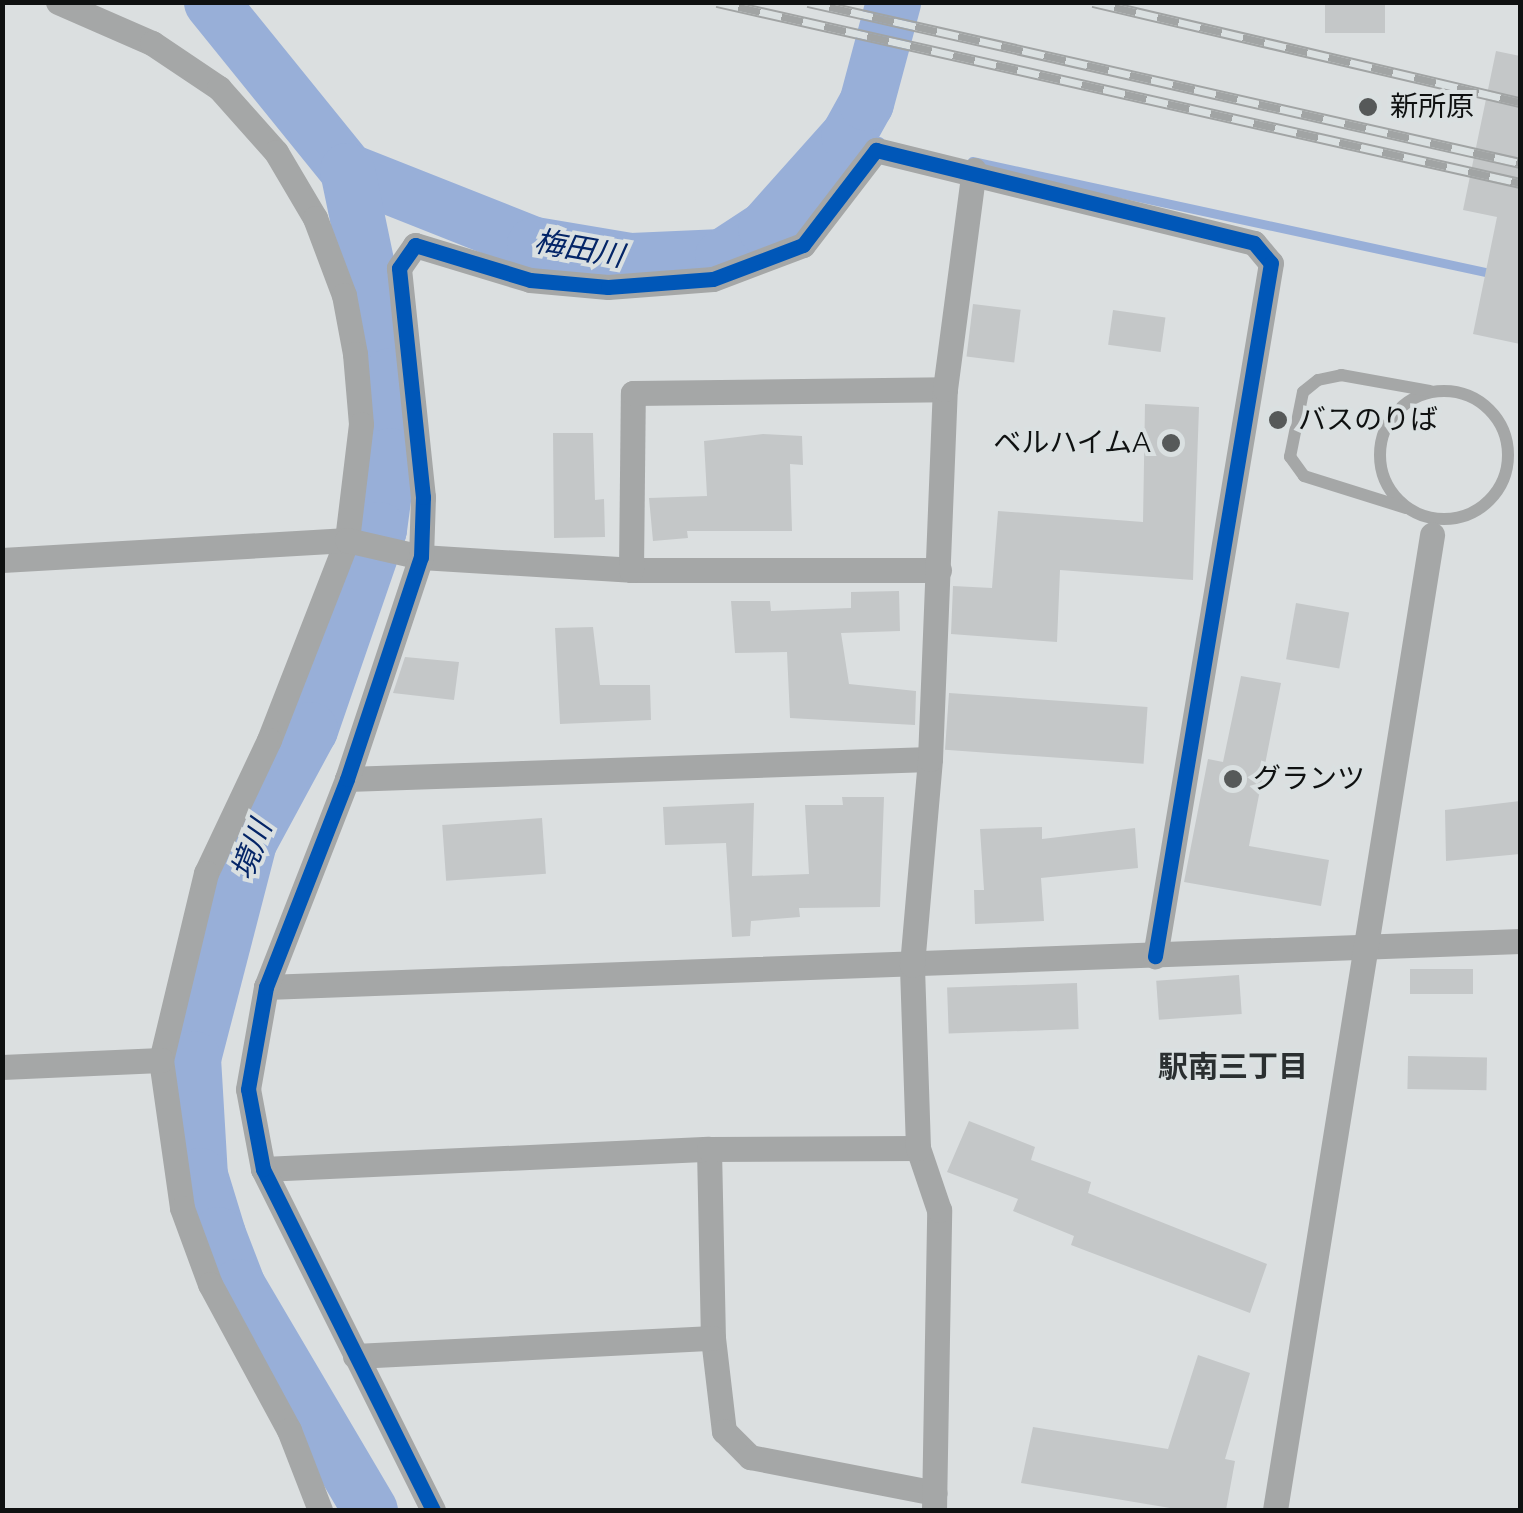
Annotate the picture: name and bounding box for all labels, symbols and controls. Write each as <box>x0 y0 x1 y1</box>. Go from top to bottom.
place label: 新所原 <box>1390 90 1474 124</box>
marker: 新所原 <box>1355 94 1381 120</box>
water label: 梅田川 <box>532 223 626 275</box>
place label: バスのりば <box>1298 403 1438 437</box>
marker: バスのりば <box>1267 409 1289 431</box>
place label: ベルハイムA <box>992 426 1151 460</box>
marker: ベルハイムA <box>1160 432 1182 454</box>
place label: グランツ <box>1253 762 1365 796</box>
marker: グランツ <box>1222 768 1244 790</box>
water label: 境川 <box>224 816 280 884</box>
district label: 駅南三丁目 <box>1158 1049 1308 1085</box>

